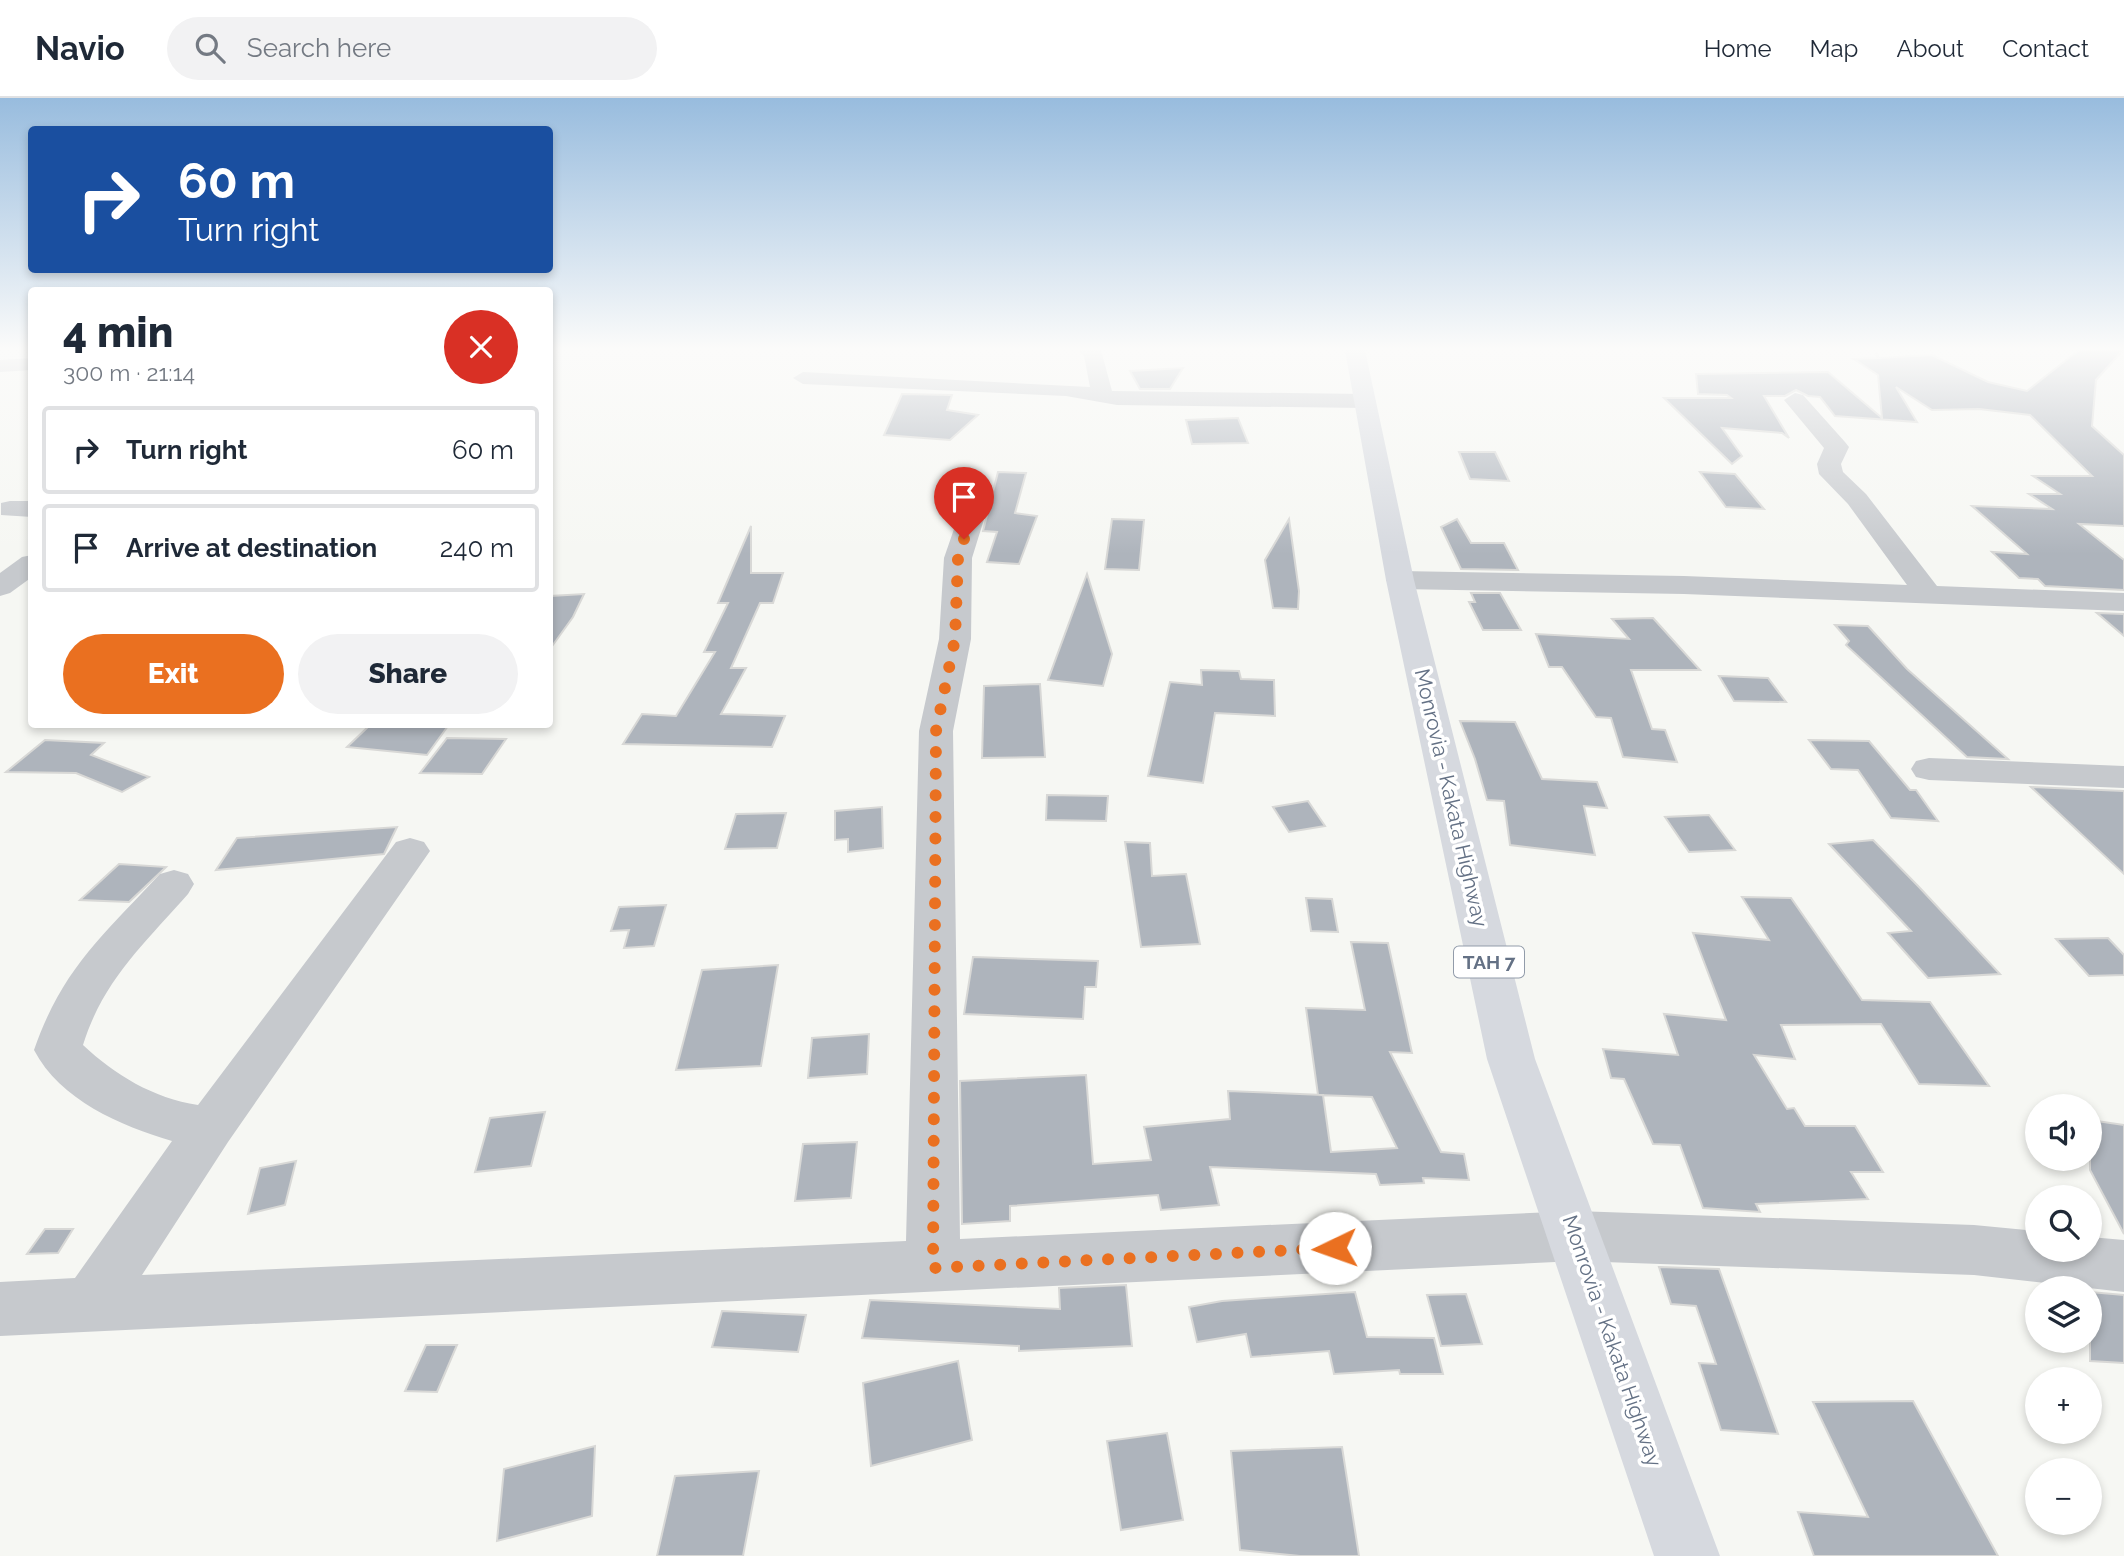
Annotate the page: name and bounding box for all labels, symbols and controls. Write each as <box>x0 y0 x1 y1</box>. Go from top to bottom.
search box <box>167 17 657 80</box>
text: Navio <box>35 29 125 68</box>
icon: search <box>191 29 229 67</box>
text: Search here <box>247 33 391 63</box>
text: Home <box>1704 34 1772 63</box>
text: Map <box>1810 34 1858 63</box>
text: About <box>1896 34 1964 63</box>
text: Contact <box>2002 34 2089 63</box>
text: 60 m <box>178 152 295 209</box>
icon: right <box>63 154 154 245</box>
text: Turn right <box>178 211 319 248</box>
text: 4 min <box>63 308 173 357</box>
button: close <box>444 310 518 384</box>
text: 300 m · 21:14 <box>63 359 195 386</box>
icon: right <box>67 431 105 469</box>
text: Turn right <box>126 435 247 465</box>
text: 60 m <box>452 435 514 465</box>
pin <box>934 467 994 539</box>
icon: arrive <box>945 478 983 516</box>
icon: arrive <box>67 529 105 567</box>
text: Arrive at destination <box>126 533 377 563</box>
text: 240 m <box>440 533 514 563</box>
button: Exit <box>63 634 284 714</box>
button: Share <box>298 634 518 714</box>
street label: Monrovia - Kakata Highway <box>1410 666 1493 930</box>
road number: TAH 7 <box>1454 946 1524 978</box>
map controls <box>2025 1094 2102 1535</box>
button: sound <box>2025 1094 2102 1171</box>
button: search <box>2025 1185 2102 1262</box>
position arrow <box>1298 1211 1372 1285</box>
street label: Monrovia - Kakata Highway <box>1558 1212 1667 1470</box>
button: layers <box>2025 1276 2102 1353</box>
button: + <box>2025 1367 2102 1444</box>
button: − <box>2025 1458 2102 1535</box>

